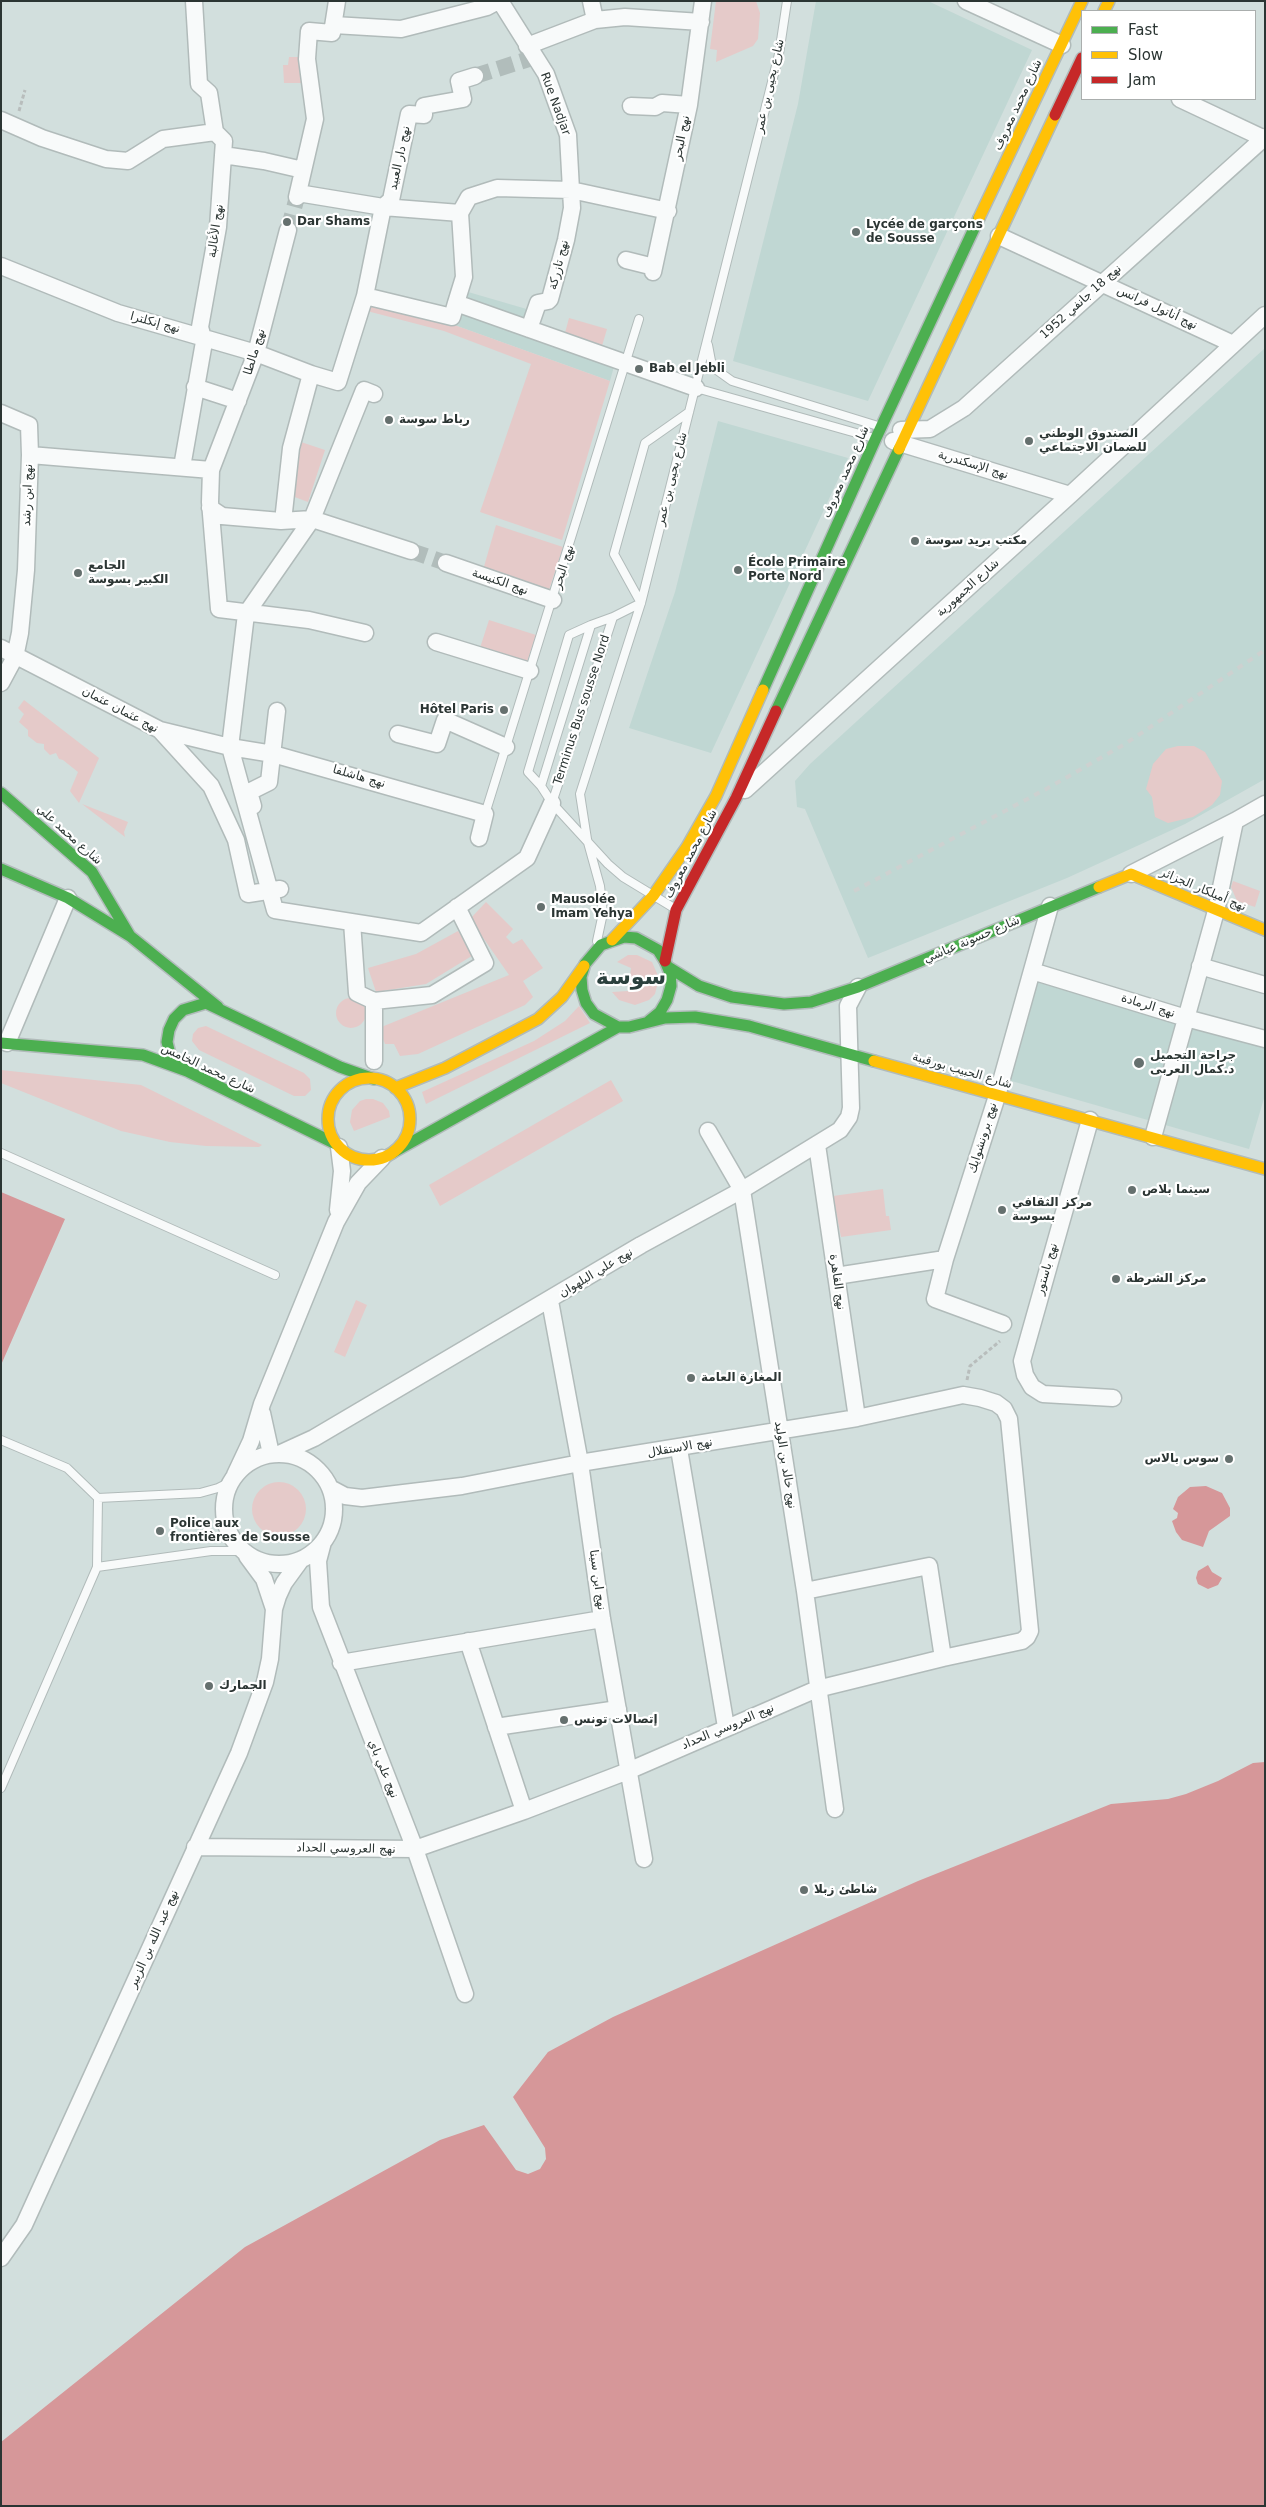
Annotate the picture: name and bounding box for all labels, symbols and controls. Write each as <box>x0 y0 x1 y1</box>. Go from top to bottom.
legend <box>1081 10 1256 100</box>
text: Fast <box>1128 21 1158 39</box>
street label: شارع يحيى بن عمر <box>752 38 788 134</box>
text: Slow <box>1128 46 1163 64</box>
street label: شارع محمد معروف <box>991 57 1045 153</box>
street label: Rue Nadjar <box>537 70 573 138</box>
text: Jam <box>1128 71 1156 89</box>
street label: نهج البحر <box>671 114 693 162</box>
street label: نهج دار العبيد <box>386 125 414 191</box>
street label: نهج الأغالبة <box>205 203 227 259</box>
place label: Dar Shams <box>297 215 370 229</box>
marker: Dar Shams <box>281 216 293 228</box>
place label: Lycée de garçons de Sousse <box>866 218 983 246</box>
marker: Lycée de garçons de Sousse <box>850 226 862 238</box>
street label: نهج تازركة <box>546 238 572 292</box>
street label: نهج 18 جانفي 1952 <box>1037 262 1125 342</box>
street label: نهج أناتول فرانس <box>1114 283 1200 333</box>
street label: نهج إنكلترا <box>128 309 182 337</box>
street label: نهج مالطا <box>241 327 269 377</box>
place label: Bab el Jebli <box>649 362 725 376</box>
marker: Bab el Jebli <box>633 363 645 375</box>
place label: رباط سوسة <box>399 413 470 427</box>
marker: رباط سوسة <box>383 414 395 426</box>
street label: شارع محمد معروف <box>819 424 873 520</box>
place label: الصندوق الوطني للضمان الاجتماعي <box>1039 427 1147 455</box>
street label: شارع يحيى بن عمر <box>653 431 691 527</box>
marker: الصندوق الوطني للضمان الاجتماعي <box>1023 435 1035 447</box>
street label: نهج الإسكندرية <box>936 447 1010 483</box>
street label: نهج ابن رشد <box>20 464 36 526</box>
place label: مكتب بريد سوسة <box>925 534 1027 548</box>
marker: مكتب بريد سوسة <box>909 535 921 547</box>
street label: نهج البحر <box>550 543 578 591</box>
place label: École Primaire Porte Nord <box>748 556 846 584</box>
street label: شارع الجمهورية <box>934 556 1002 620</box>
place label: الجامع الكبير بسوسة <box>88 559 168 587</box>
marker: École Primaire Porte Nord <box>732 564 744 576</box>
street label: نهج الكنيسة <box>470 566 530 598</box>
marker: الجامع الكبير بسوسة <box>72 567 84 579</box>
street label: Terminus Bus sousse Nord <box>551 633 613 787</box>
street label: نهج عثمان عثمان <box>79 684 161 736</box>
place label: Hôtel Paris <box>420 703 494 717</box>
marker: Hôtel Paris <box>498 704 510 716</box>
street label: نهج هاشلفا <box>331 763 387 791</box>
street label: شارع محمد علي <box>33 802 105 868</box>
street label: شارع محمد معروف <box>661 807 721 901</box>
street label: نهج أميلكار الجزائر <box>1158 865 1248 915</box>
place label: Mausolée Imam Yehya <box>551 893 633 921</box>
marker: Mausolée Imam Yehya <box>535 901 547 913</box>
street label: شارع حسونة عياشي <box>922 913 1022 967</box>
district label: سوسة <box>596 965 666 991</box>
street label: نهج الرمادة <box>1119 991 1177 1021</box>
street label: شارع محمد الخامس <box>159 1041 257 1097</box>
place label: جراحة التجميل د.كمال العربى <box>1150 1049 1236 1077</box>
street label: شارع الحبيب بورقيبة <box>911 1050 1013 1092</box>
marker: جراحة التجميل د.كمال العربى <box>1132 1056 1146 1070</box>
street label: نهج برونشوايك <box>965 1101 1001 1175</box>
place label: سينما بلاص <box>1142 1183 1210 1197</box>
marker: سينما بلاص <box>1126 1184 1138 1196</box>
place label: مركز الثقافي بسوسة <box>1012 1196 1092 1224</box>
marker: مركز الثقافي بسوسة <box>996 1204 1008 1216</box>
street label: نهج باستور <box>1033 1241 1061 1297</box>
street label: نهج علي البلهوان <box>556 1245 636 1301</box>
street label: نهج القاهرة <box>826 1253 848 1311</box>
place label: مركز الشرطة <box>1126 1272 1206 1286</box>
marker: مركز الشرطة <box>1110 1273 1122 1285</box>
place label: المغازة العامة <box>701 1371 782 1385</box>
marker: المغازة العامة <box>685 1372 697 1384</box>
street label: نهج خالد بن الوليد <box>771 1420 799 1510</box>
street label: نهج الاستقلال <box>646 1435 714 1461</box>
place label: سوس بالاس <box>1144 1452 1219 1466</box>
marker: سوس بالاس <box>1223 1453 1235 1465</box>
place label: Police aux frontières de Sousse <box>170 1517 310 1545</box>
marker: Police aux frontières de Sousse <box>154 1525 166 1537</box>
street label: نهج ابن سينا <box>586 1549 608 1611</box>
place label: الجمارك <box>219 1679 267 1693</box>
marker: الجمارك <box>203 1680 215 1692</box>
street label: نهج العروسي الحداد <box>680 1701 776 1753</box>
place label: إتصالات تونس <box>574 1713 658 1727</box>
marker: إتصالات تونس <box>558 1714 570 1726</box>
street label: نهج علي باي <box>365 1738 401 1800</box>
street label: نهج العروسي الحداد <box>296 1841 396 1857</box>
place label: شاطئ زبلا <box>814 1883 877 1897</box>
marker: شاطئ زبلا <box>798 1884 810 1896</box>
street label: نهج عبد الله بن الزبير <box>126 1888 182 1990</box>

